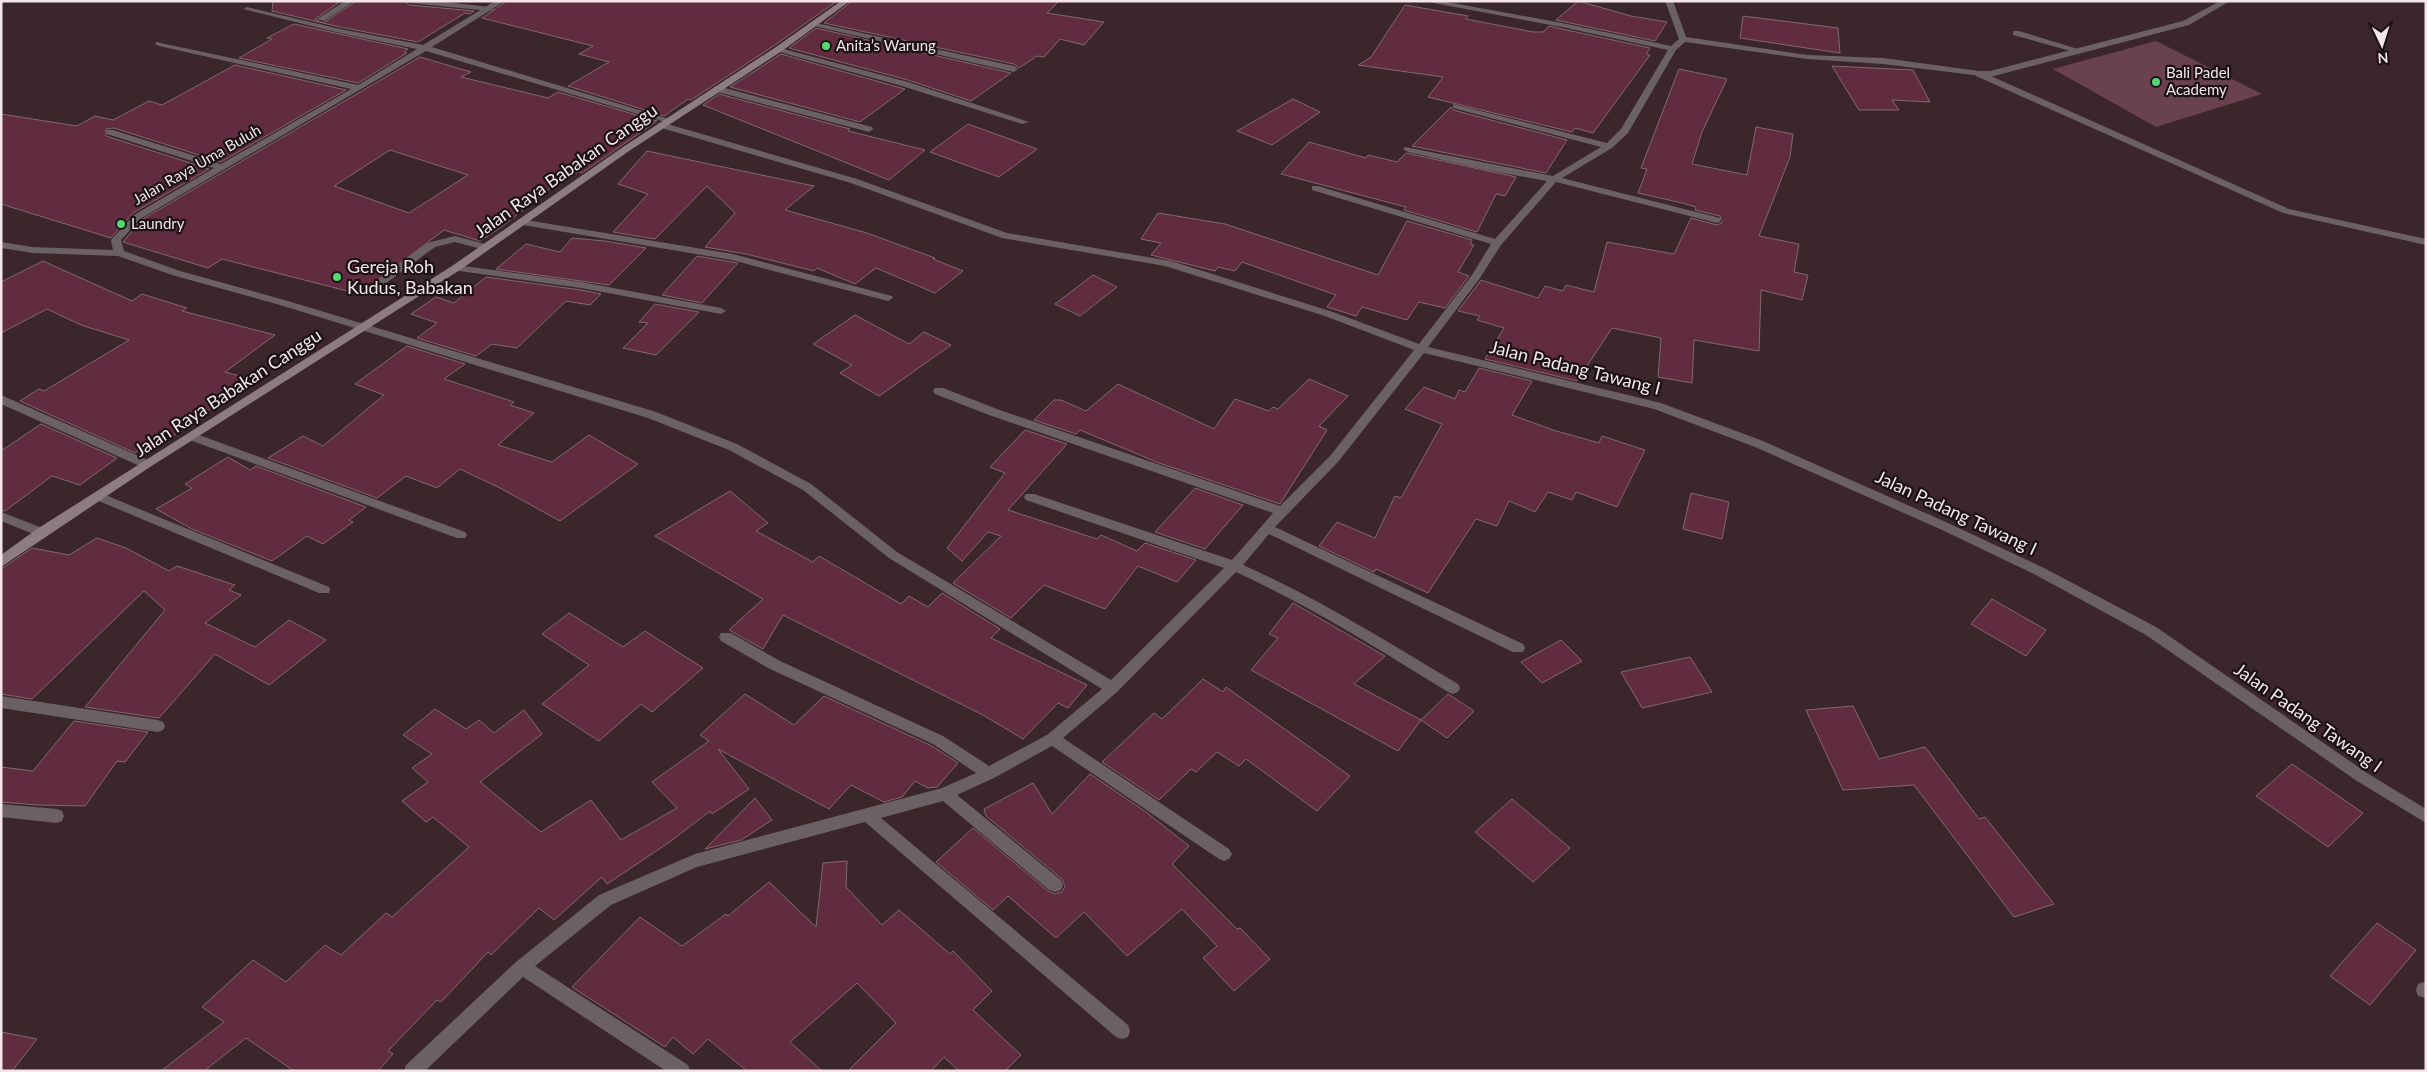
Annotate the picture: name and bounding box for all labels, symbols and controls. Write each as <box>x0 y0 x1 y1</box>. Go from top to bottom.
north arrow <box>2357 20 2407 70</box>
place label: Anita’s Warung <box>836 36 936 54</box>
marker: Anita’s Warung <box>820 40 832 52</box>
text: N <box>2377 50 2389 67</box>
place label: Bali Padel Academy <box>2166 63 2230 98</box>
marker: Bali Padel Academy <box>2150 76 2162 88</box>
street label: Jalan Raya Babakan Canggu <box>470 99 661 242</box>
street label: Jalan Raya Uma Buluh <box>129 120 264 208</box>
place label: Laundry <box>131 214 185 232</box>
marker: Laundry <box>115 218 127 230</box>
place label: Gereja Roh Kudus, Babakan <box>347 255 473 298</box>
marker: Gereja Roh Kudus, Babakan <box>331 271 343 283</box>
street label: Jalan Raya Babakan Canggu <box>130 323 325 461</box>
street label: Jalan Padang Tawang I <box>1487 335 1663 399</box>
street label: Jalan Padang Tawang I <box>1872 465 2041 559</box>
street label: Jalan Padang Tawang I <box>2230 658 2387 777</box>

